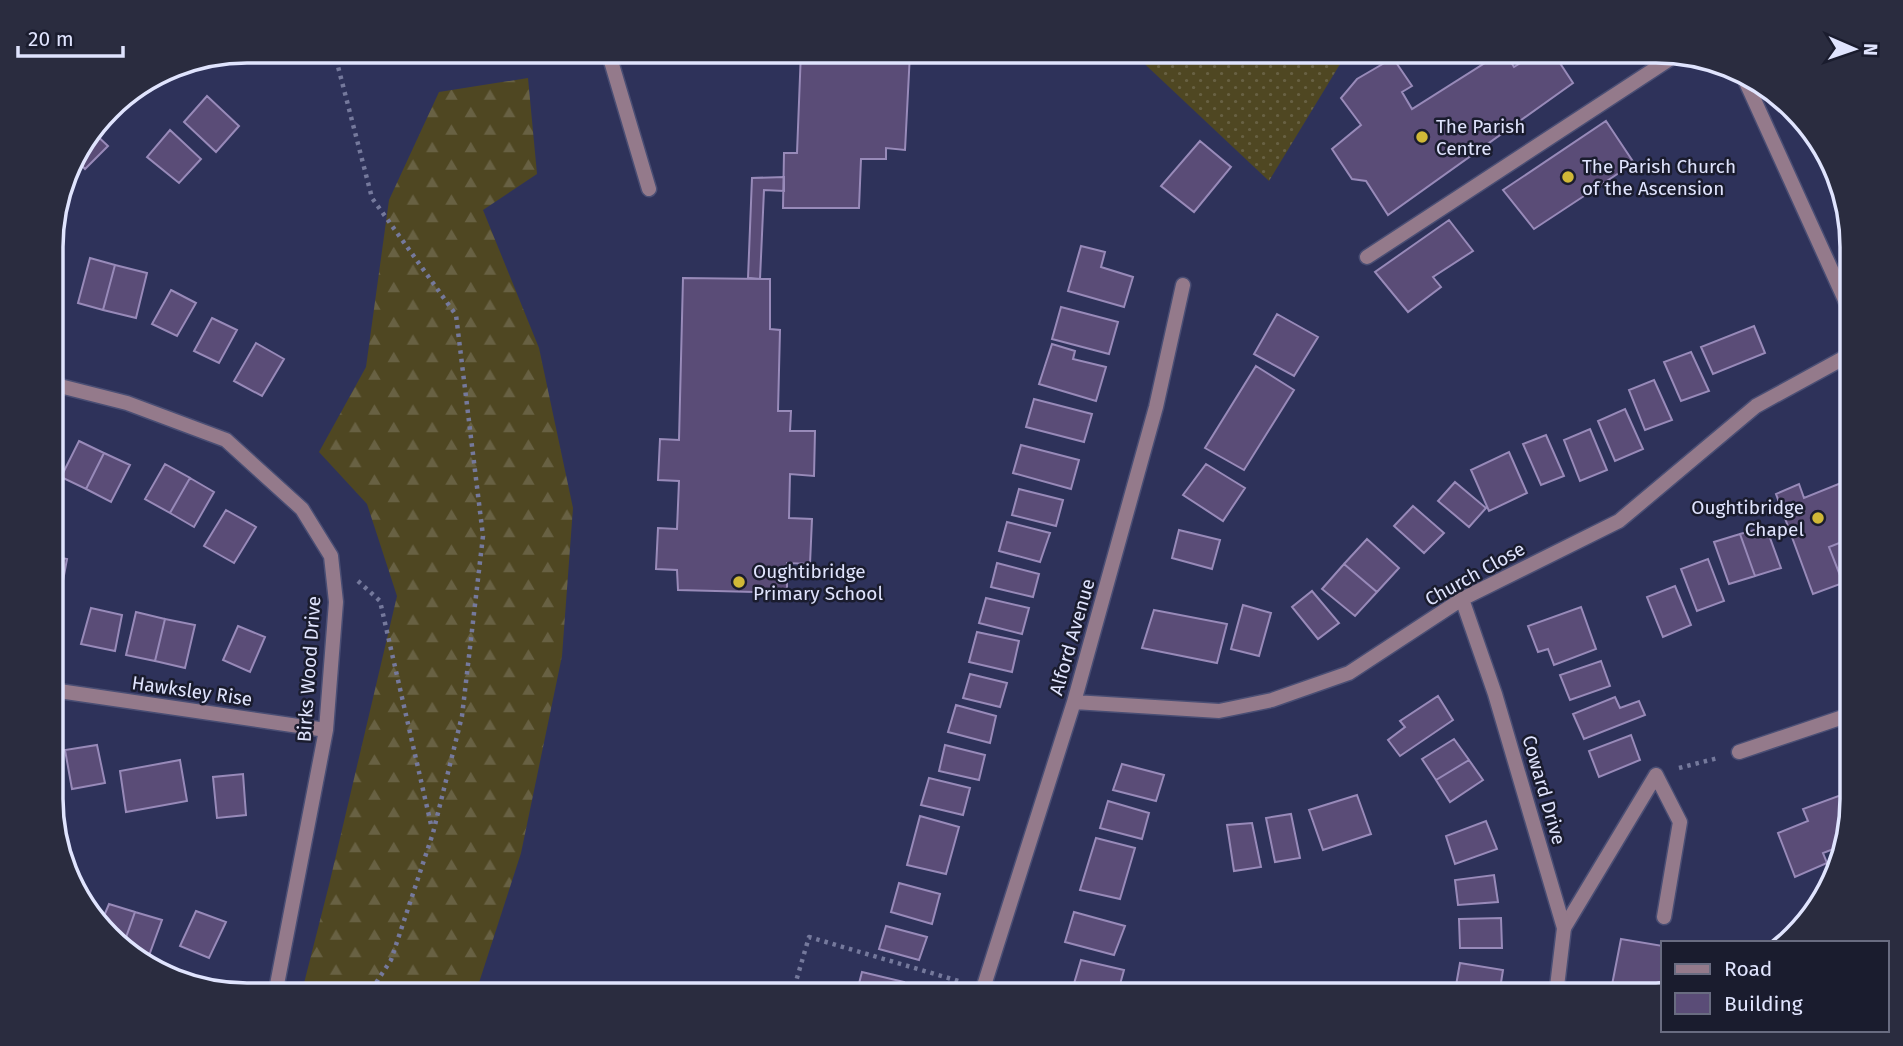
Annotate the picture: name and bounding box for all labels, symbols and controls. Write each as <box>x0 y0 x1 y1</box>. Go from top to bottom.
scale bar <box>18 14 122 58</box>
north arrow <box>1819 14 1889 84</box>
text: 20 m <box>28 26 74 52</box>
text: N <box>1859 43 1882 56</box>
place label: The Parish Centre <box>1436 115 1525 160</box>
marker: The Parish Centre <box>1414 129 1430 145</box>
place label: The Parish Church of the Ascension <box>1582 155 1736 200</box>
marker: The Parish Church of the Ascension <box>1560 169 1576 185</box>
place label: Oughtibridge Chapel <box>1691 496 1804 541</box>
marker: Oughtibridge Chapel <box>1810 510 1826 526</box>
street label: Church Close <box>1421 537 1529 611</box>
place label: Oughtibridge Primary School <box>753 560 883 605</box>
marker: Oughtibridge Primary School <box>731 574 747 590</box>
street label: Alford Avenue <box>1044 576 1100 698</box>
street label: Birks Wood Drive <box>292 595 326 743</box>
street label: Hawksley Rise <box>130 671 254 711</box>
street label: Coward Drive <box>1517 733 1571 847</box>
legend <box>1661 941 1889 1032</box>
text: Road <box>1724 956 1772 982</box>
text: Building <box>1724 991 1803 1017</box>

